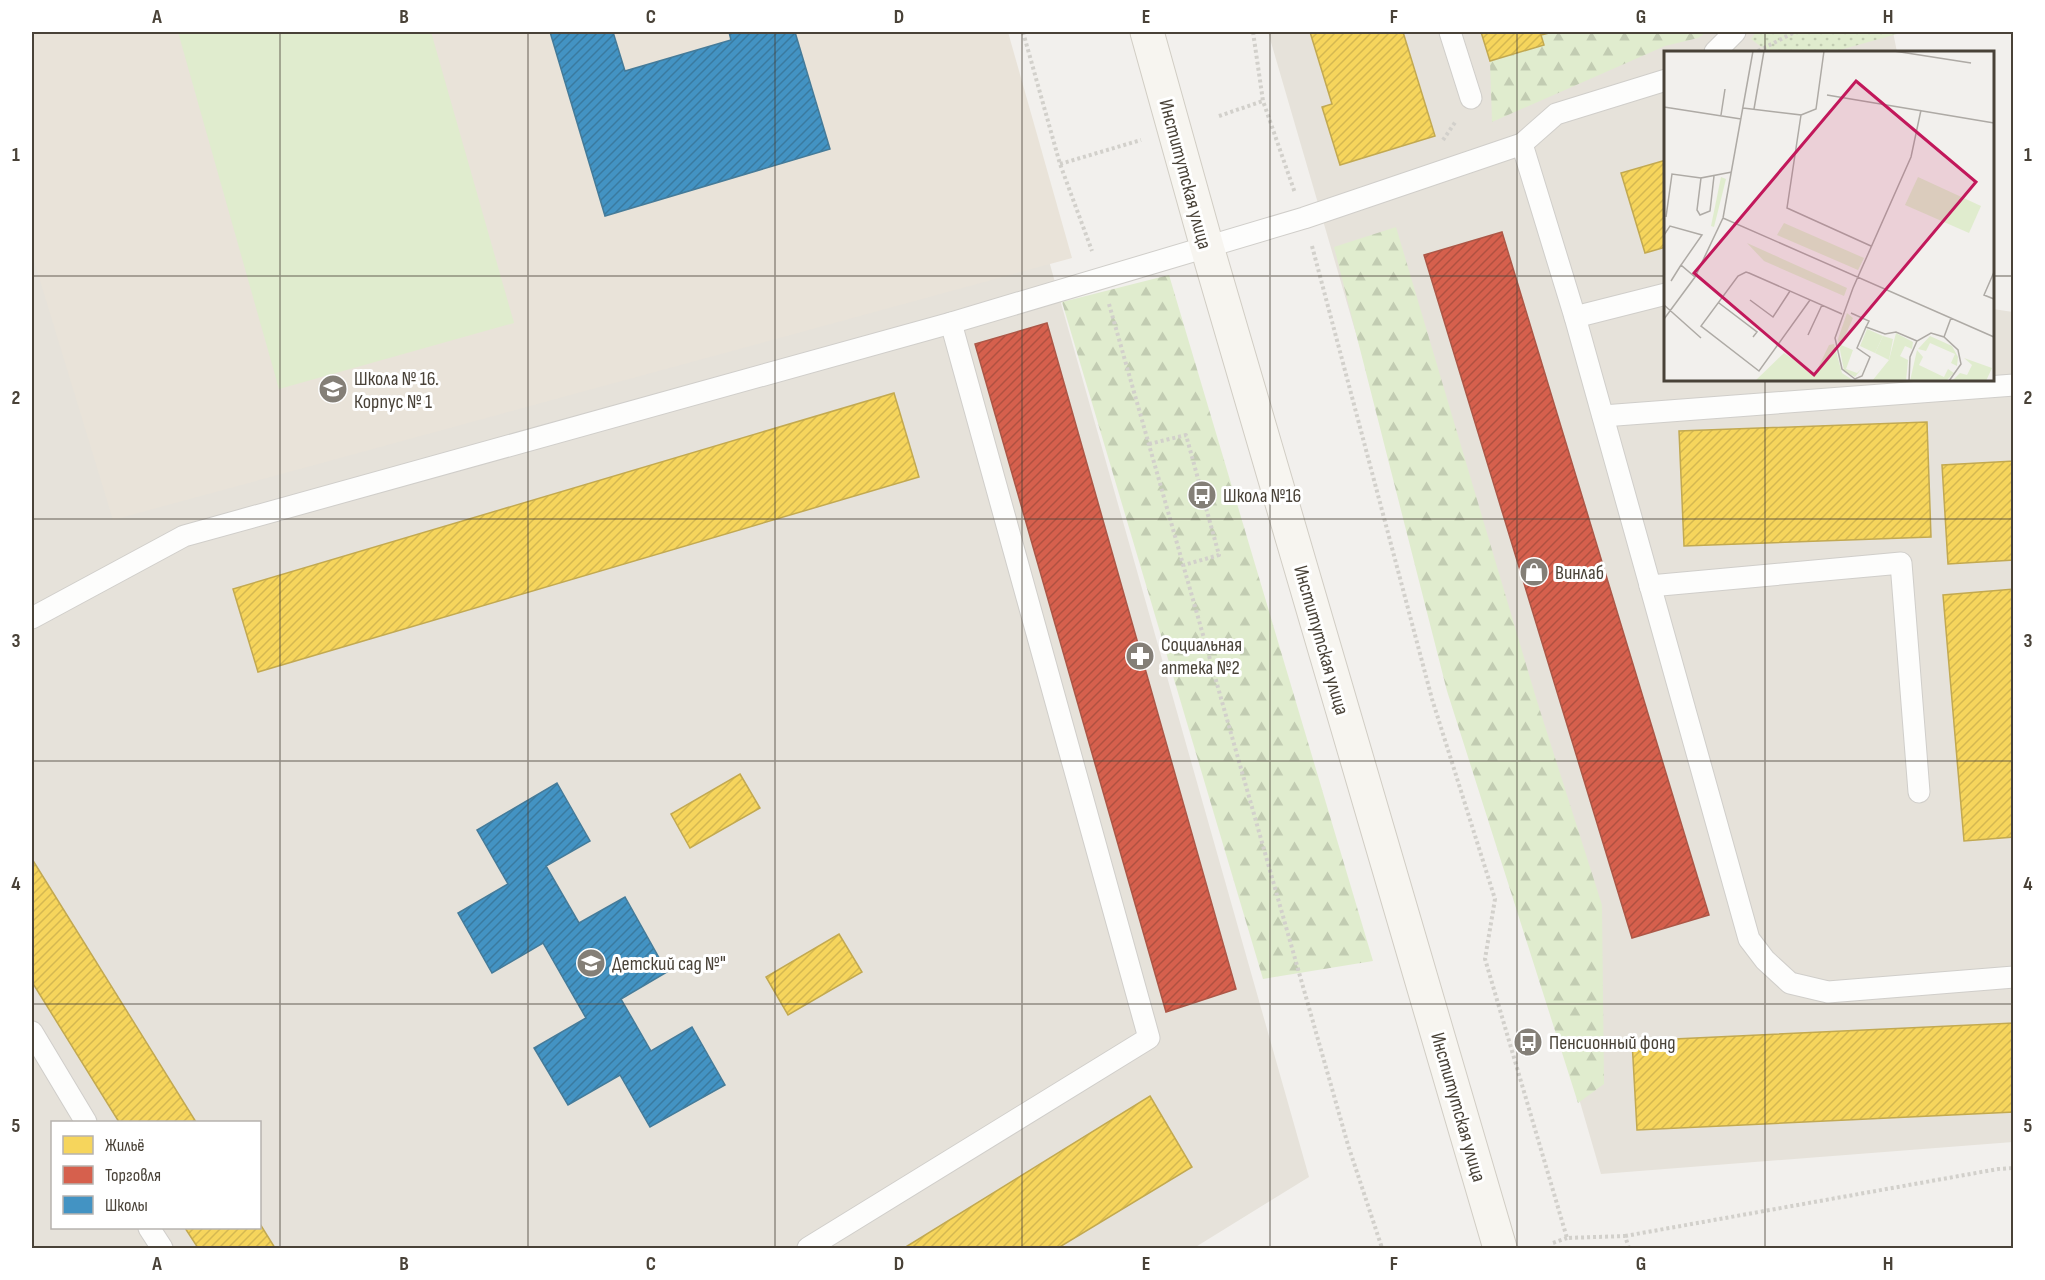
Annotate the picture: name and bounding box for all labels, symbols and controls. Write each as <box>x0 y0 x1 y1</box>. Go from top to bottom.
text: A <box>151 5 162 29</box>
text: B <box>399 5 409 29</box>
text: C <box>646 5 656 29</box>
text: D <box>894 5 904 29</box>
text: E <box>1142 5 1150 29</box>
text: F <box>1390 5 1398 29</box>
text: G <box>1636 5 1646 29</box>
text: H <box>1883 5 1893 29</box>
inset map <box>1664 51 1994 381</box>
street label: Институтская улица <box>1153 97 1217 252</box>
text: 1 <box>12 143 20 167</box>
text: 1 <box>2024 143 2032 167</box>
place label: Школа № 16. Корпус № 1 <box>354 367 439 414</box>
school or university icon: Школа № 16. Корпус № 1 <box>317 373 349 405</box>
text: 2 <box>12 386 20 410</box>
text: 2 <box>2024 386 2032 410</box>
bus stop icon: Школа №16 <box>1186 479 1218 511</box>
place label: Школа №16 <box>1223 484 1301 508</box>
shop icon: Винлаб <box>1518 556 1550 588</box>
place label: Винлаб <box>1555 561 1604 585</box>
street label: Институтская улица <box>1288 563 1354 718</box>
text: 3 <box>12 629 21 653</box>
text: 3 <box>2024 629 2033 653</box>
place label: Социальная аптека №2 <box>1161 633 1242 680</box>
pharmacy icon: Социальная аптека №2 <box>1124 640 1156 672</box>
text: 4 <box>11 872 21 896</box>
text: 4 <box>2023 872 2033 896</box>
school or university icon: Детский сад №" <box>575 947 607 979</box>
place label: Детский сад №" <box>612 952 726 976</box>
bus stop icon: Пенсионный фонд <box>1512 1026 1544 1058</box>
street label: Институтская улица <box>1425 1030 1491 1185</box>
place label: Пенсионный фонд <box>1549 1031 1676 1055</box>
text: 5 <box>12 1114 21 1138</box>
text: 5 <box>2024 1114 2033 1138</box>
legend <box>51 1121 261 1229</box>
text: Жильё <box>105 1135 145 1156</box>
text: Торговля <box>105 1165 161 1186</box>
text: Школы <box>105 1195 148 1216</box>
text: A <box>151 1252 162 1276</box>
text: B <box>399 1252 409 1276</box>
text: C <box>646 1252 656 1276</box>
text: D <box>894 1252 904 1276</box>
text: E <box>1142 1252 1150 1276</box>
text: F <box>1390 1252 1398 1276</box>
text: G <box>1636 1252 1646 1276</box>
text: H <box>1883 1252 1893 1276</box>

